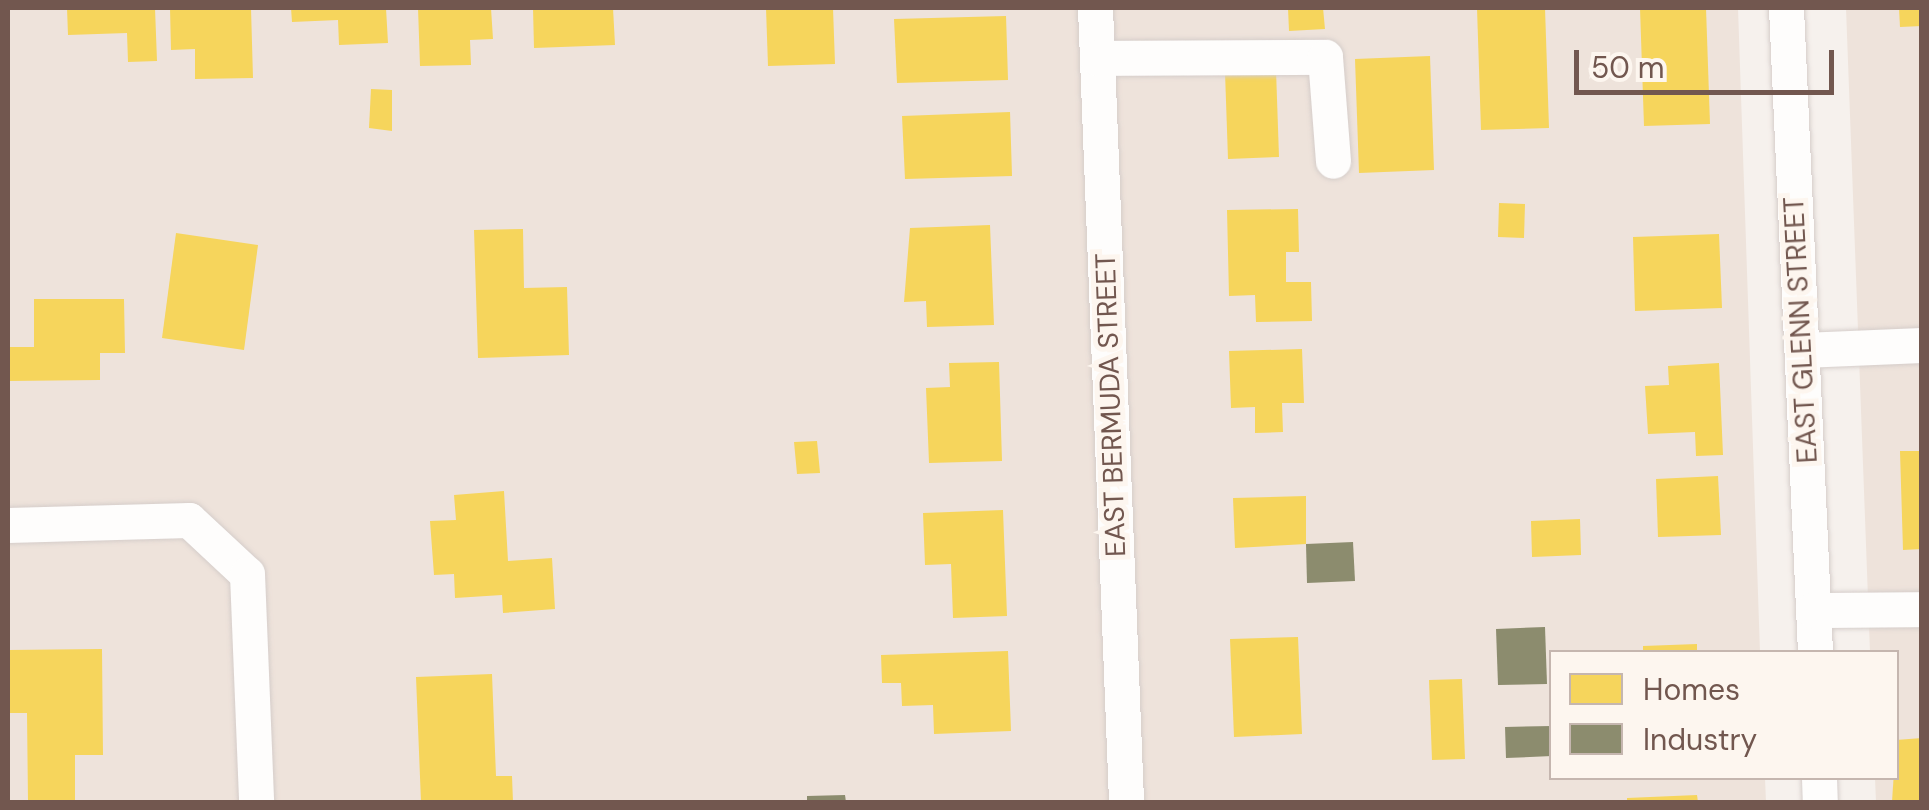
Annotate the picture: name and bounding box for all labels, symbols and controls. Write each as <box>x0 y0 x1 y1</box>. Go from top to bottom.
scale bar <box>1579 30 1839 92</box>
text: 50 m <box>1591 48 1665 87</box>
street label: EAST GLENN STREET <box>1777 196 1825 464</box>
street label: EAST BERMUDA STREET <box>1089 253 1133 557</box>
legend <box>1549 650 1899 780</box>
text: Homes <box>1643 670 1740 709</box>
text: Industry <box>1643 720 1757 759</box>

